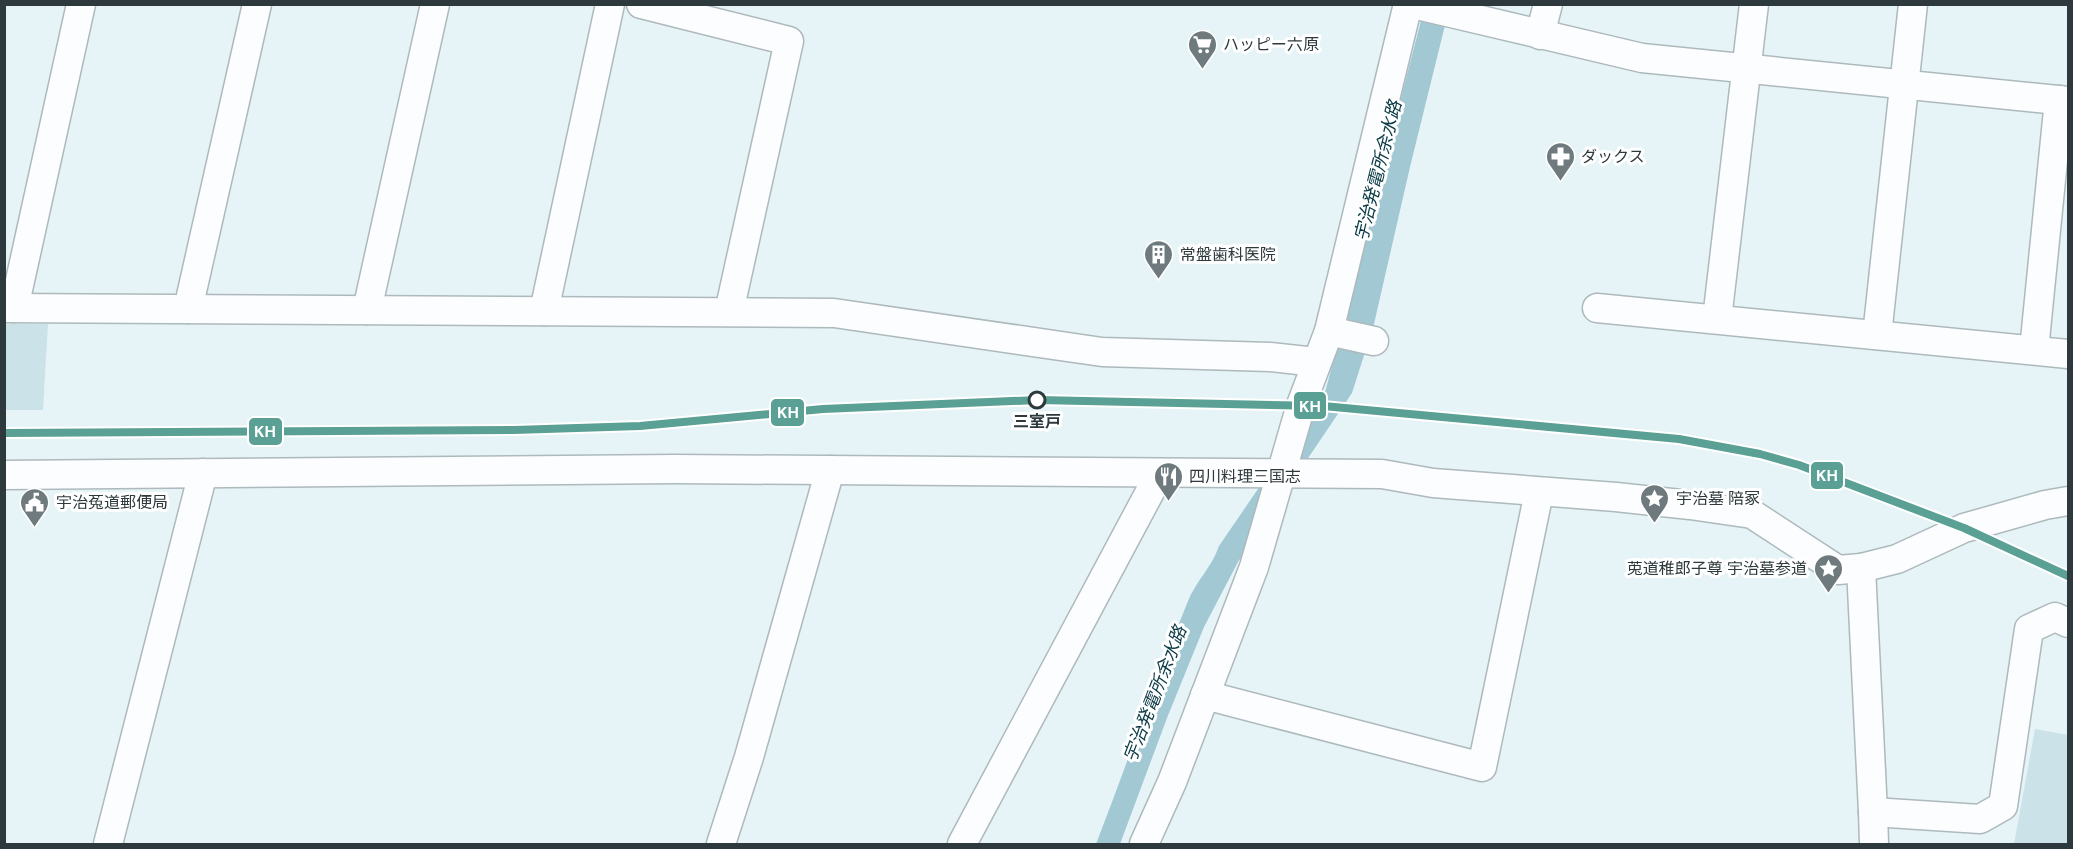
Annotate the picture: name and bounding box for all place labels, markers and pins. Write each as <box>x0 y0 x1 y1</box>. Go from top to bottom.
supermarket icon: ハッピー六原 <box>1186 28 1218 70</box>
place label: ハッピー六原 <box>1223 34 1319 55</box>
pharmacy icon: ダックス <box>1544 140 1576 182</box>
place label: ダックス <box>1581 146 1645 167</box>
building icon: 常盤歯科医院 <box>1143 238 1175 280</box>
place label: 常盤歯科医院 <box>1180 244 1276 265</box>
marker: 三室戸 <box>1028 391 1046 409</box>
place label: 三室戸 <box>1013 411 1061 432</box>
restaurant icon: 四川料理三国志 <box>1152 460 1184 502</box>
place label: 四川料理三国志 <box>1189 466 1301 487</box>
place icon: 宇治墓 陪冢 <box>1639 482 1671 524</box>
public building icon: 宇治菟道郵便局 <box>19 486 51 528</box>
place label: 宇治墓 陪冢 <box>1676 488 1760 509</box>
place label: 宇治菟道郵便局 <box>56 492 168 513</box>
place icon: 莵道稚郎子尊 宇治墓参道 <box>1812 552 1844 594</box>
place label: 莵道稚郎子尊 宇治墓参道 <box>1627 558 1807 579</box>

